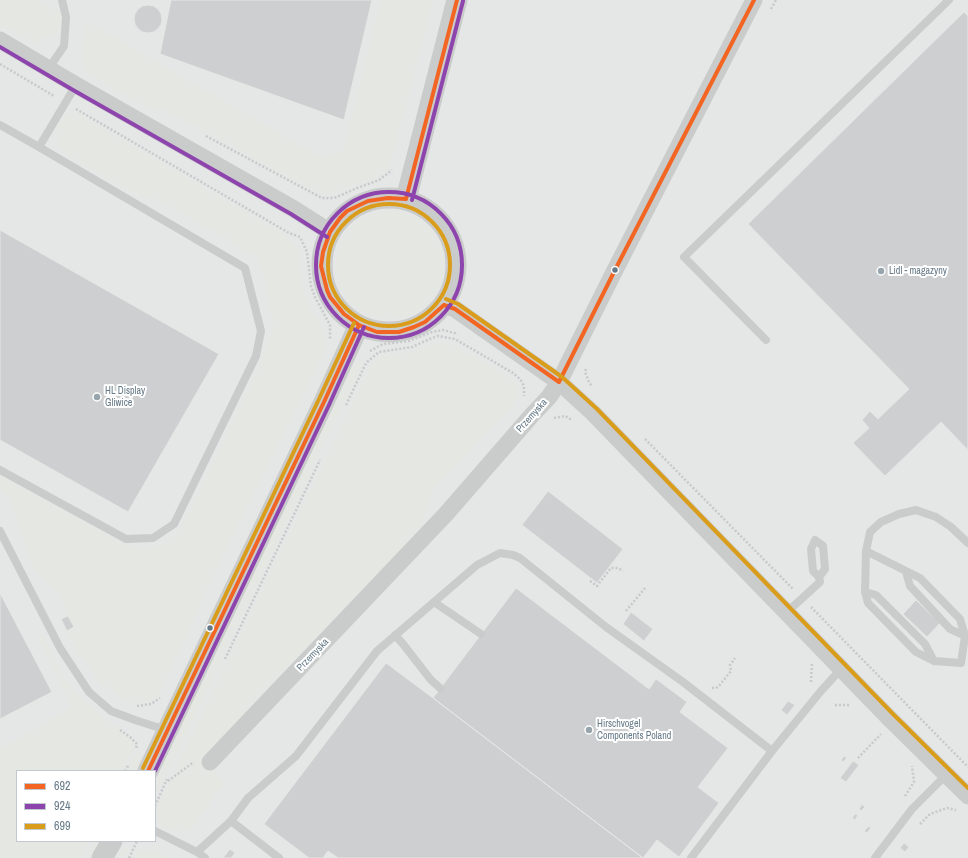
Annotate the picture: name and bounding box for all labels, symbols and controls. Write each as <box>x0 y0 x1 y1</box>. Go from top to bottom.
unlabelled marker <box>610 265 620 275</box>
place label: Lidl - magazyny <box>889 265 947 277</box>
marker: Lidl - magazyny <box>876 266 886 276</box>
place label: HL Display Gliwice <box>105 385 145 408</box>
marker: HL Display Gliwice <box>92 392 102 402</box>
street label: Przemyska <box>514 397 550 435</box>
unlabelled marker <box>205 623 215 633</box>
street label: Przemyska <box>295 636 331 674</box>
place label: Hirschvogel Components Poland <box>597 718 671 742</box>
marker: Hirschvogel Components Poland <box>584 725 594 735</box>
legend <box>16 770 156 842</box>
text: 692 <box>54 778 70 794</box>
text: 924 <box>54 798 70 814</box>
text: 699 <box>54 818 70 834</box>

